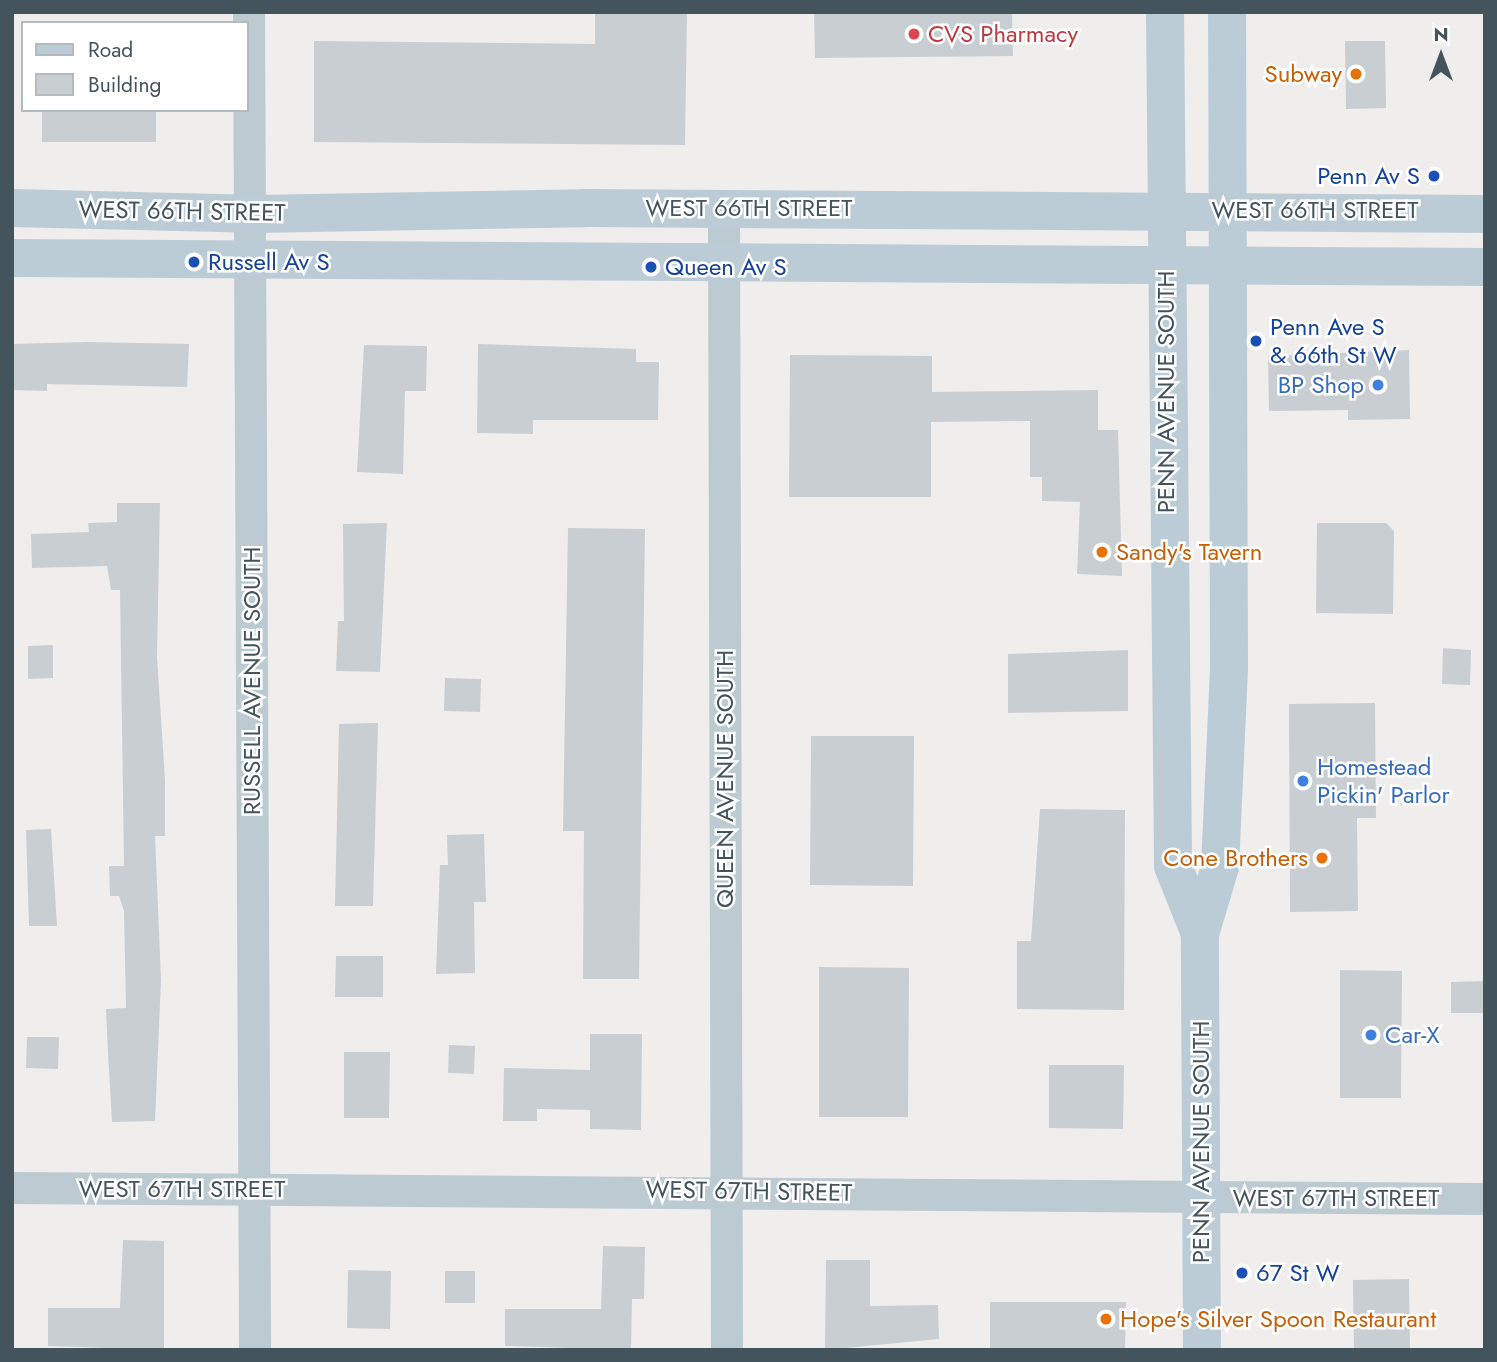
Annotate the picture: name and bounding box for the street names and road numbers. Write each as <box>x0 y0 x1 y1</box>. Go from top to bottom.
street label: WEST 66TH STREET <box>646 194 852 222</box>
street label: WEST 66TH STREET <box>78 195 286 227</box>
street label: WEST 66TH STREET <box>1212 196 1418 224</box>
street label: PENN AVENUE SOUTH <box>1152 271 1180 513</box>
street label: RUSSELL AVENUE SOUTH <box>238 547 266 815</box>
street label: QUEEN AVENUE SOUTH <box>711 650 739 908</box>
street label: PENN AVENUE SOUTH <box>1187 1021 1215 1263</box>
street label: WEST 67TH STREET <box>79 1175 285 1203</box>
street label: WEST 67TH STREET <box>645 1175 853 1207</box>
street label: WEST 67TH STREET <box>1233 1184 1439 1212</box>

